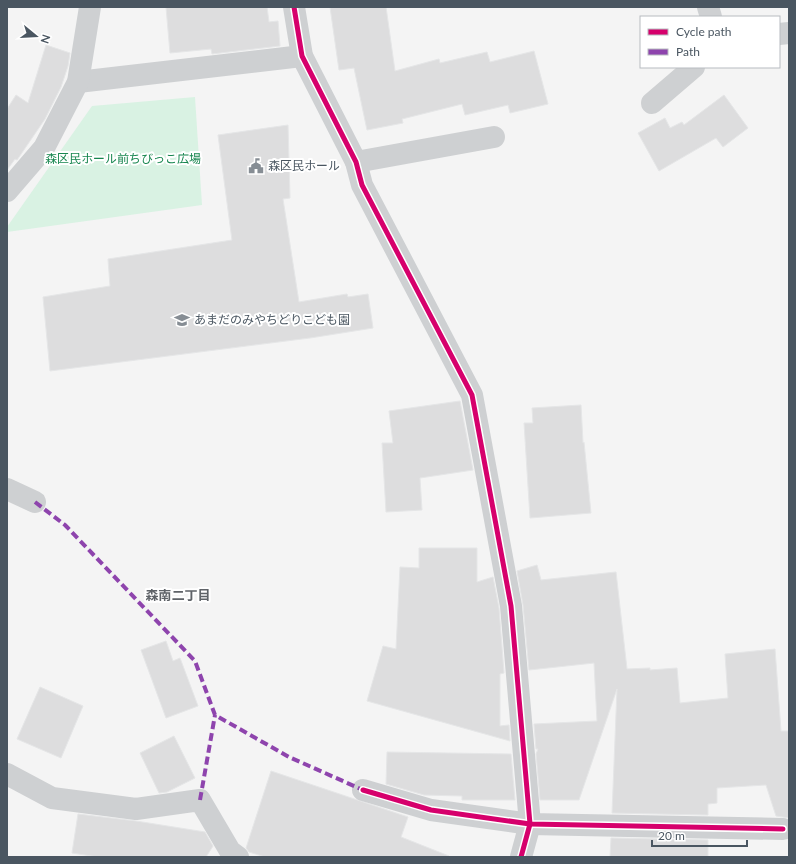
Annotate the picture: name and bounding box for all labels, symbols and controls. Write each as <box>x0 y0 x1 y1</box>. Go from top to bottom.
north arrow <box>16 16 56 56</box>
legend <box>640 16 780 68</box>
text: Cycle path <box>676 24 731 39</box>
text: N <box>38 33 53 45</box>
text: Path <box>676 44 700 59</box>
park label: 森区民ホール前ちびっこ広場 <box>45 151 201 166</box>
public building icon: 森区民ホール <box>247 157 265 175</box>
place label: 森区民ホール <box>268 158 340 173</box>
school or university icon: あまだのみやちどりこども園 <box>173 311 191 329</box>
place label: あまだのみやちどりこども園 <box>194 312 350 327</box>
district label: 森南二丁目 <box>145 587 211 603</box>
scale bar <box>652 822 747 848</box>
text: 20 m <box>658 828 685 843</box>

